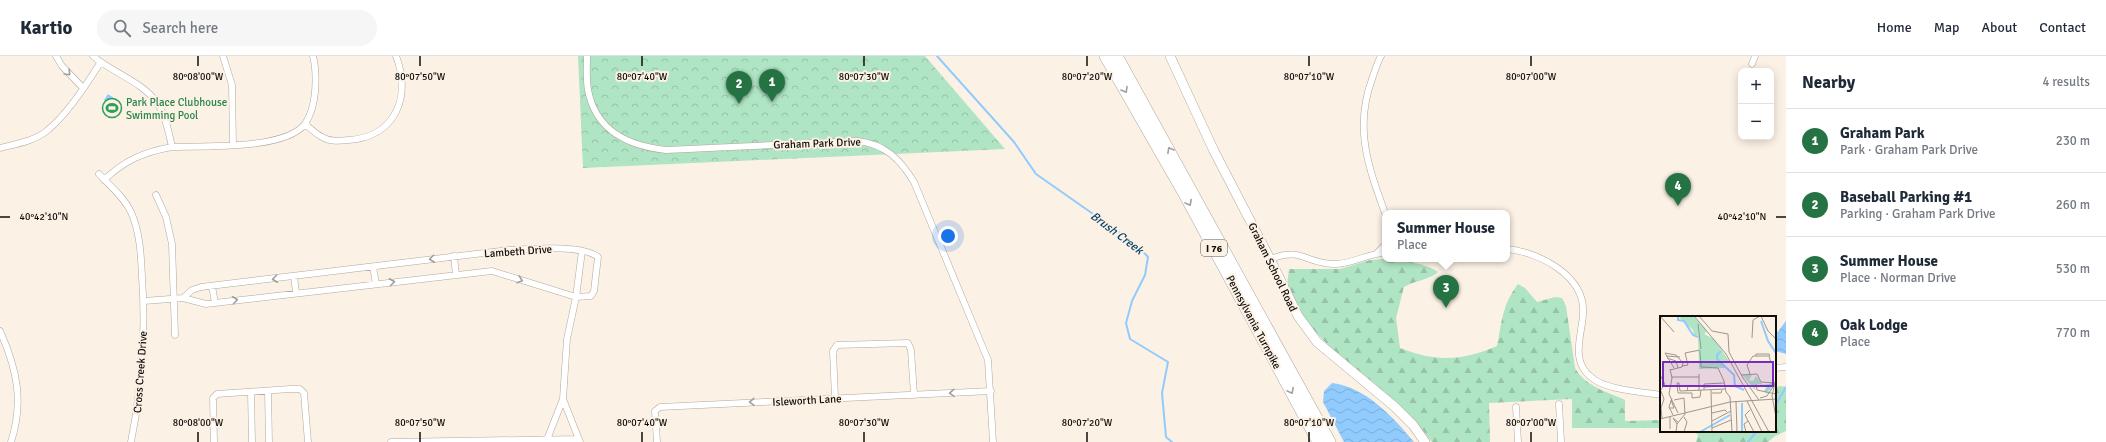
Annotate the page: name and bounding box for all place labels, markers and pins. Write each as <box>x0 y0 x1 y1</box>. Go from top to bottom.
pin: 1 <box>759 69 785 102</box>
pin: 2 <box>726 71 752 104</box>
place label: Park Place Clubhouse Swimming Pool <box>126 96 227 122</box>
sports icon: Park Place Clubhouse Swimming Pool <box>101 97 123 119</box>
pin: 4 <box>1665 173 1691 206</box>
pin: 3 <box>1433 275 1459 308</box>

